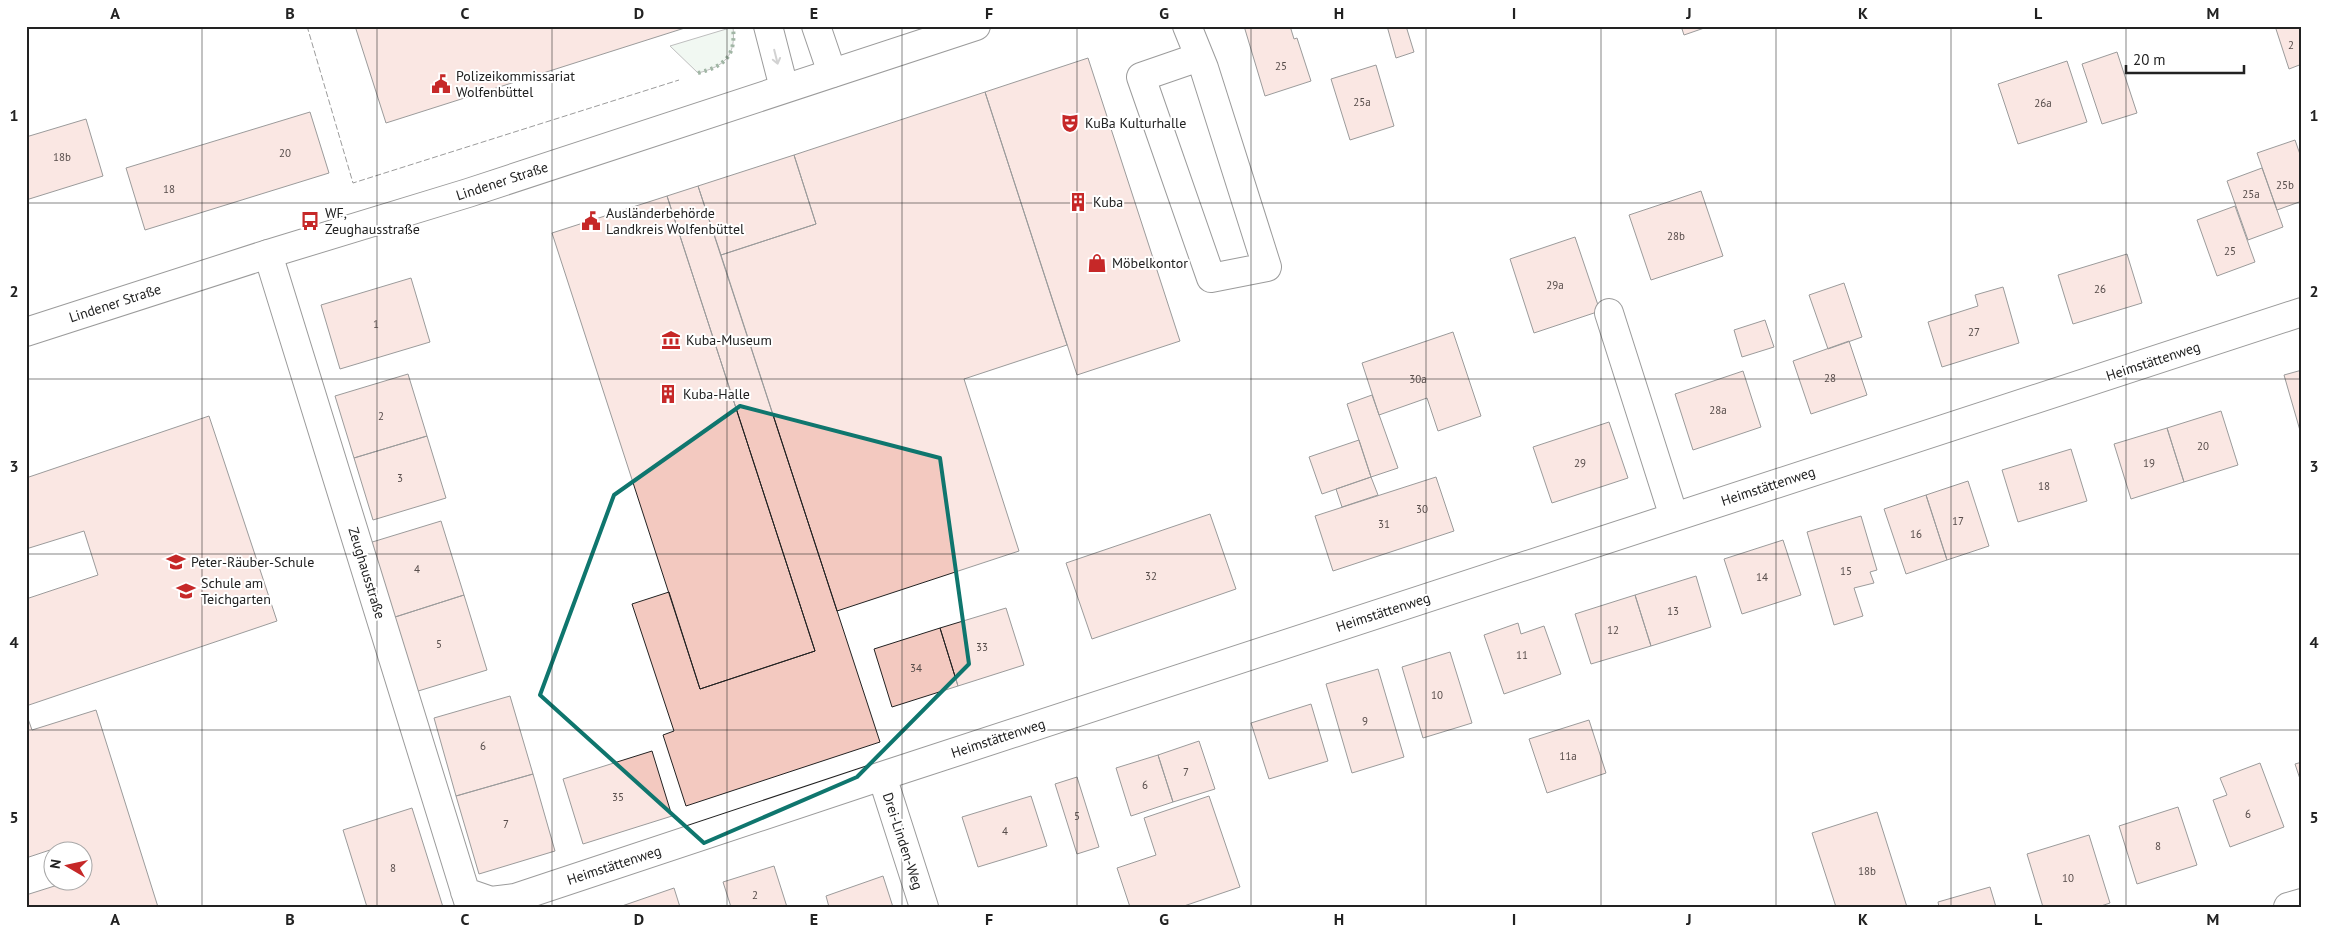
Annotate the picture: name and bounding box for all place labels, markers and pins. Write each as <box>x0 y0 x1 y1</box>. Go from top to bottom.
place label: Polizeikommissariat Wolfenbüttel <box>456 67 575 101</box>
public building icon: Polizeikommissariat Wolfenbüttel <box>430 73 452 95</box>
theatre icon: KuBa Kulturhalle <box>1059 112 1081 134</box>
place label: KuBa Kulturhalle <box>1085 114 1186 132</box>
building icon: Kuba <box>1067 191 1089 213</box>
place label: Kuba <box>1093 193 1123 211</box>
place label: WF, Zeughausstraße <box>325 204 420 238</box>
place label: Ausländerbehörde Landkreis Wolfenbüttel <box>606 204 744 238</box>
bus stop icon: WF, Zeughausstraße <box>299 210 321 232</box>
public building icon: Ausländerbehörde Landkreis Wolfenbüttel <box>580 210 602 232</box>
shop icon: Möbelkontor <box>1086 252 1108 274</box>
place label: Möbelkontor <box>1112 254 1188 272</box>
museum icon: Kuba-Museum <box>660 329 682 351</box>
place label: Kuba-Museum <box>686 331 772 349</box>
building icon: Kuba-Halle <box>657 383 679 405</box>
place label: Kuba-Halle <box>683 385 750 403</box>
school or university icon: Peter-Räuber-Schule <box>165 551 187 573</box>
place label: Peter-Räuber-Schule <box>191 553 314 571</box>
place label: Schule am Teichgarten <box>201 574 271 608</box>
school or university icon: Schule am Teichgarten <box>175 580 197 602</box>

